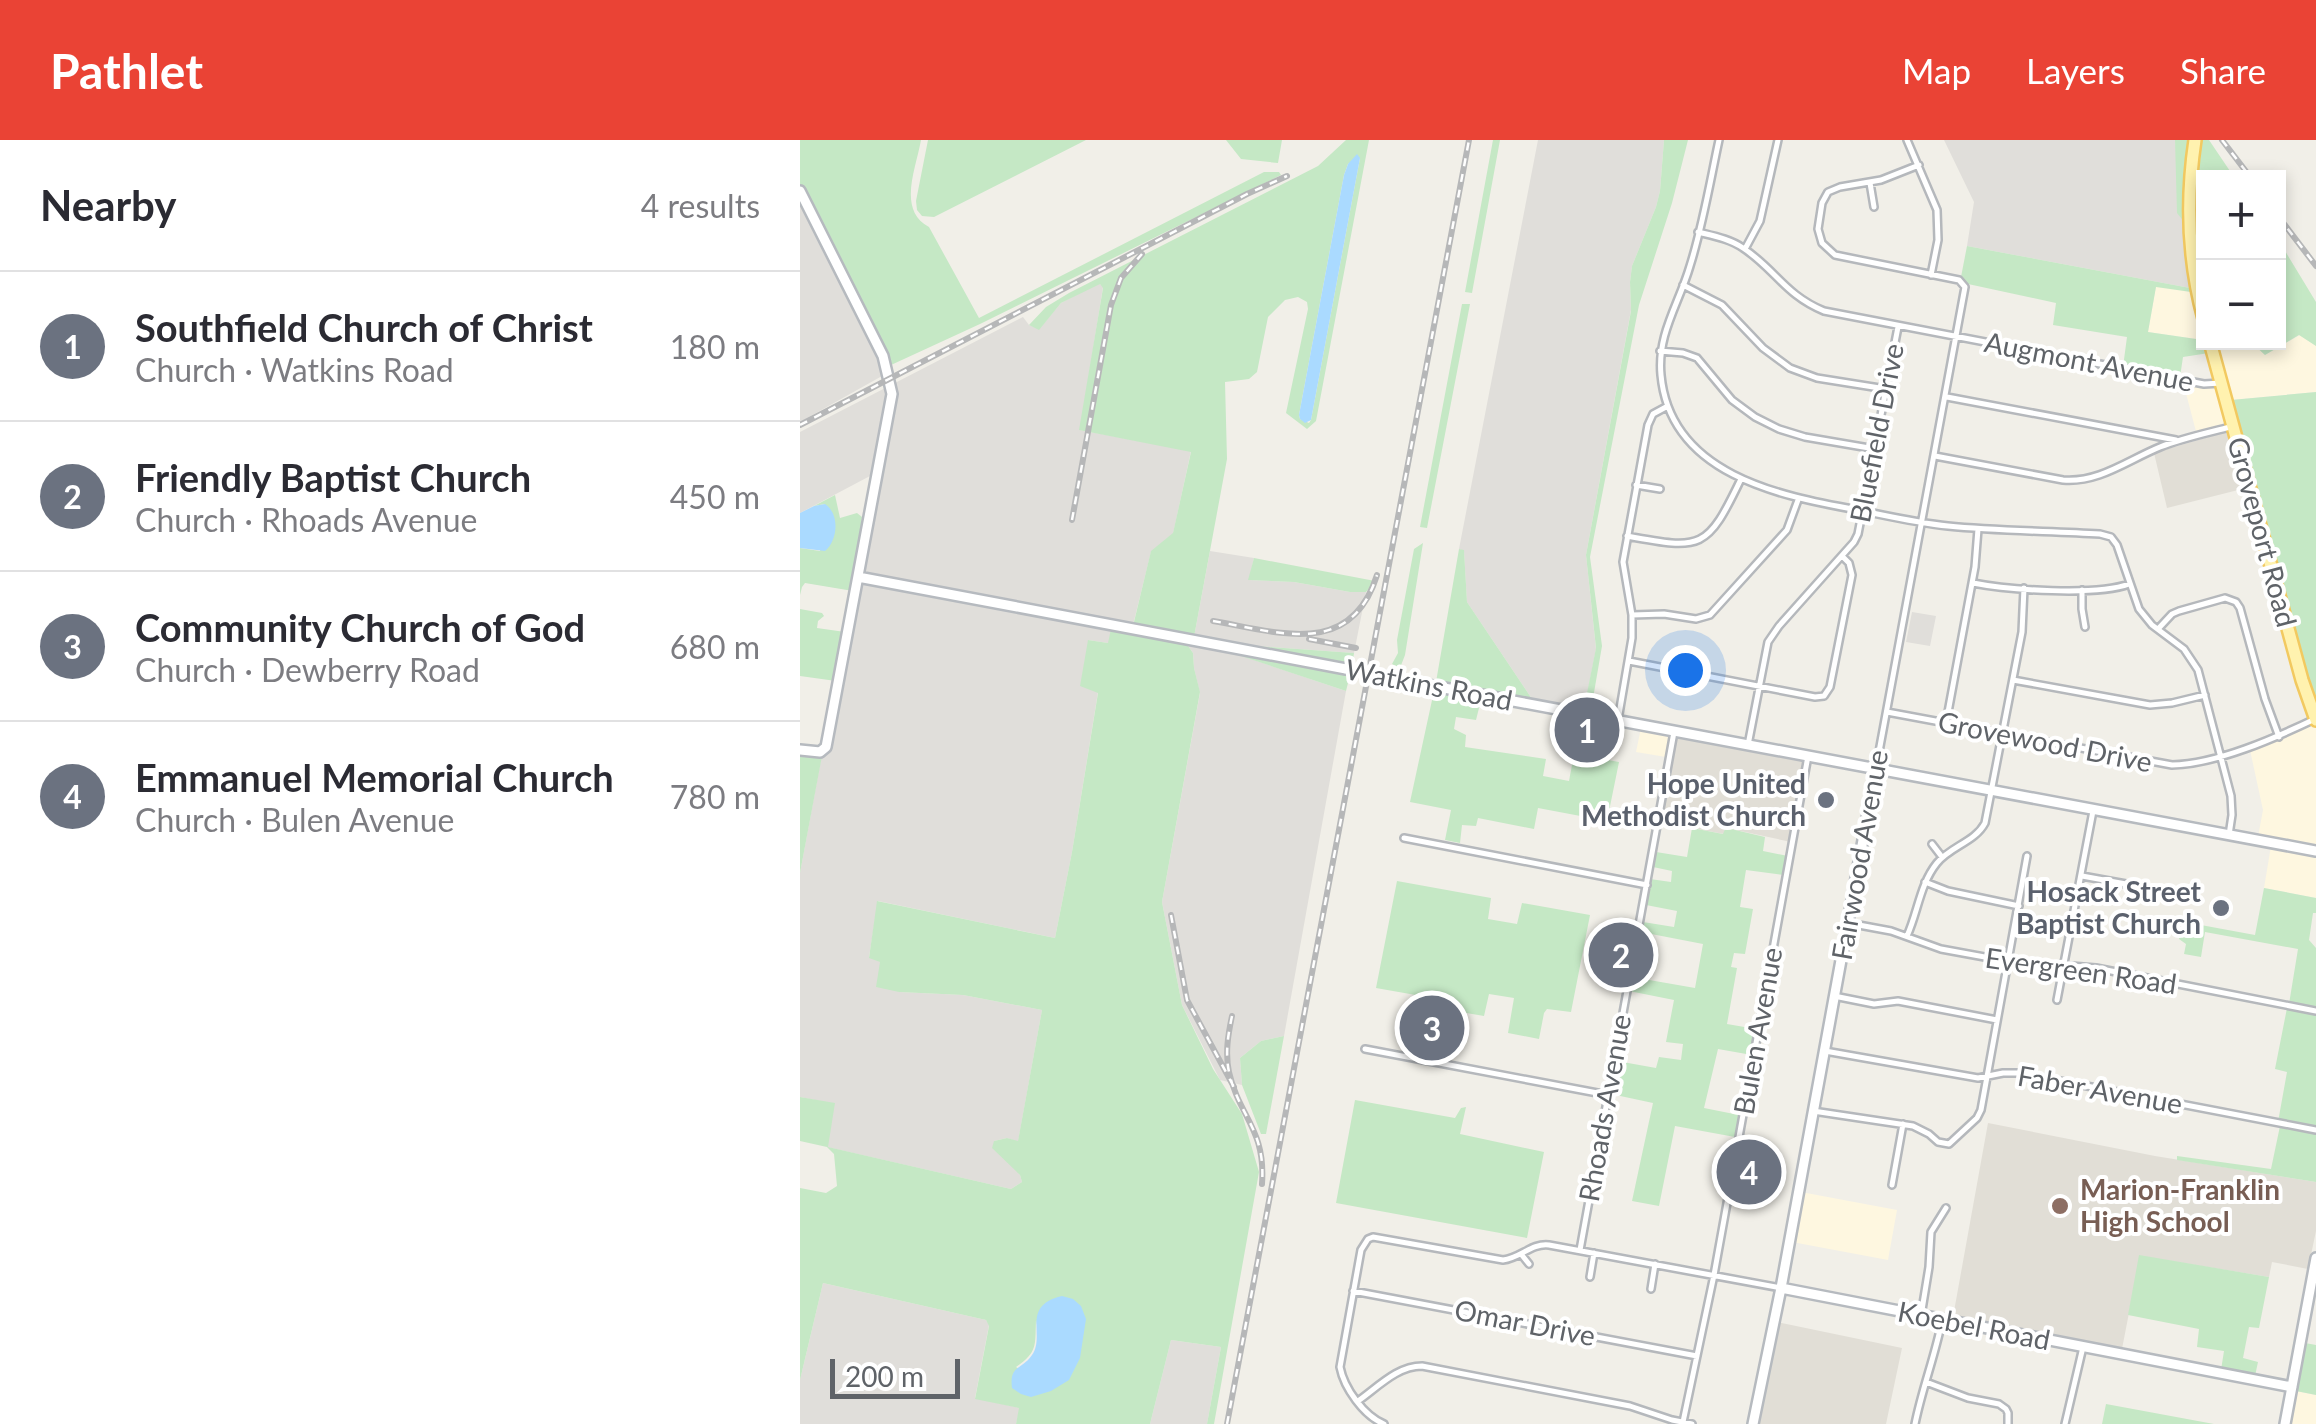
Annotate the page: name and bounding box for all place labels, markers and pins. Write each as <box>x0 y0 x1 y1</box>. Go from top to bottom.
pin: 1 <box>1554 692 1620 768</box>
place label: Hope United Methodist Church <box>1581 766 1806 832</box>
marker: Hope United Methodist Church <box>1815 789 1837 811</box>
place label: Hosack Street Baptist Church <box>2016 874 2202 940</box>
marker: Hosack Street Baptist Church <box>2210 897 2232 919</box>
pin: 2 <box>1588 918 1654 992</box>
pin: 3 <box>1400 990 1464 1066</box>
pin: 4 <box>1716 1134 1782 1210</box>
place label: Marion-Franklin High School <box>2080 1172 2280 1238</box>
marker: Marion-Franklin High School <box>2049 1195 2071 1217</box>

